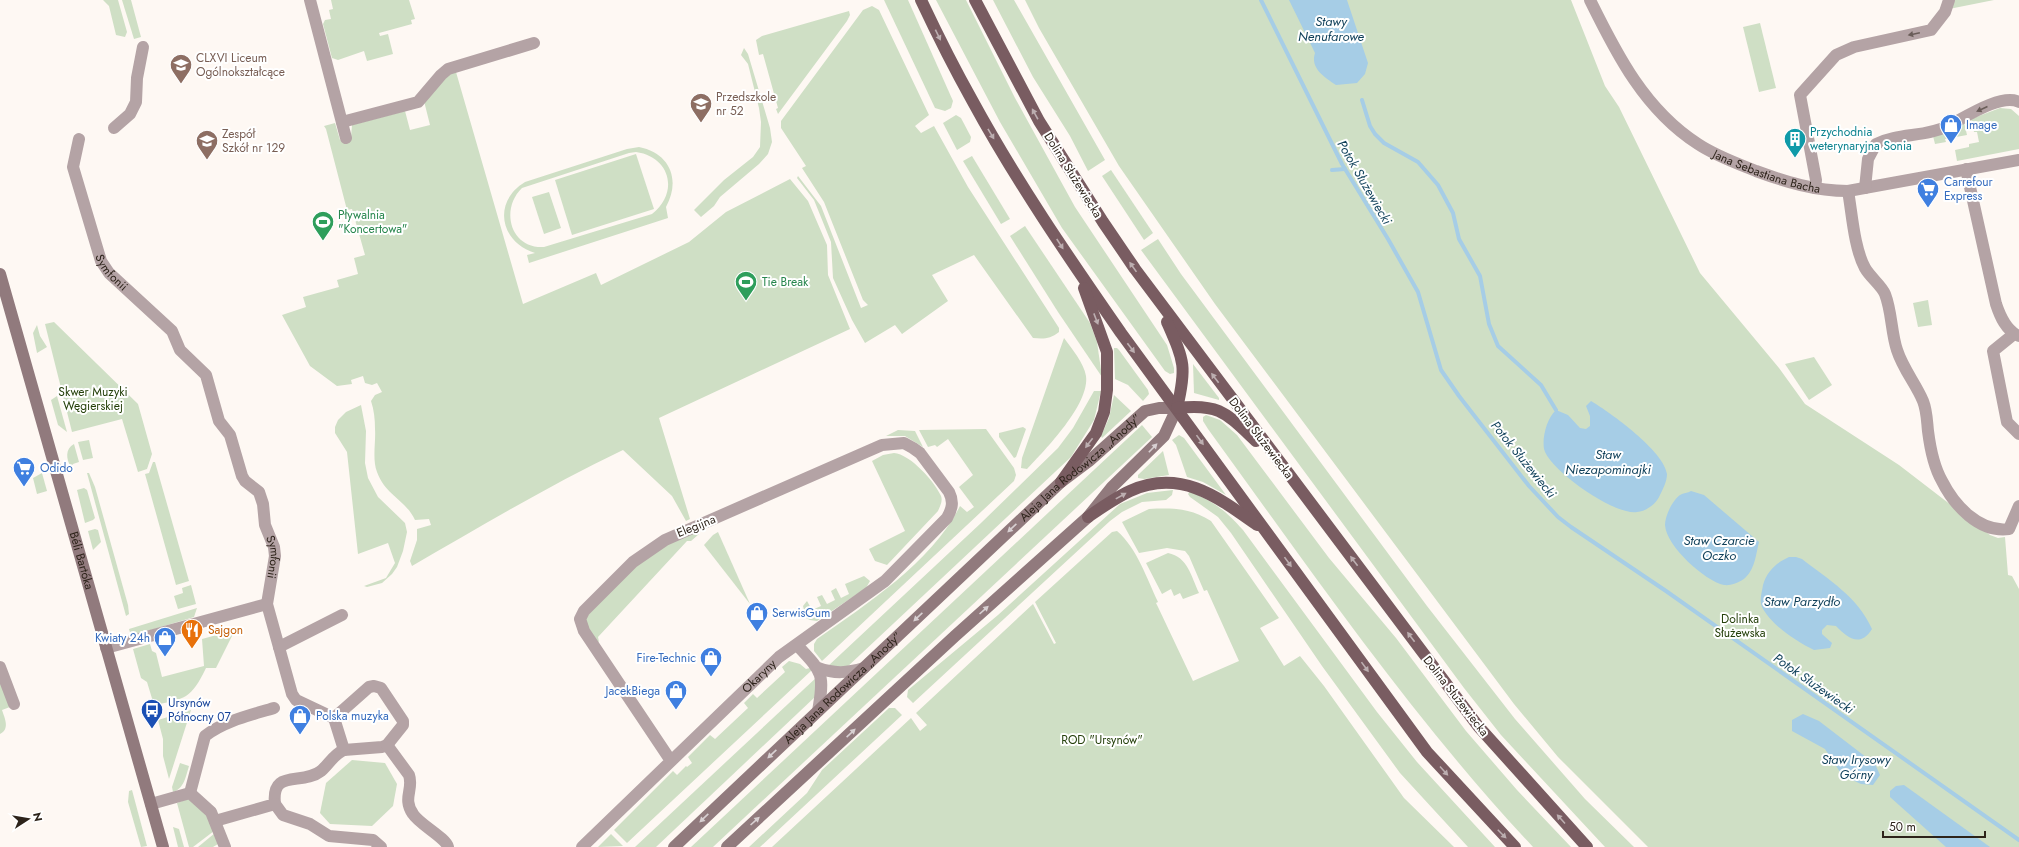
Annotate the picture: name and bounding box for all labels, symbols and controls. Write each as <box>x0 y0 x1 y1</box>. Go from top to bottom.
water label: Stawy Nenufarowe <box>1298 12 1365 46</box>
one-way arrow <box>935 29 941 41</box>
one-way arrow <box>1908 31 1920 37</box>
place label: CLXVI Liceum Ogólnokształcące <box>196 49 285 81</box>
school or university icon: CLXVI Liceum Ogólnokształcące <box>168 52 194 85</box>
place label: Przedszkole nr 52 <box>716 88 776 120</box>
school or university icon: Przedszkole nr 52 <box>688 91 714 124</box>
one-way arrow <box>1975 106 1987 112</box>
one-way arrow <box>1032 108 1038 120</box>
shop icon: Image <box>1938 112 1964 145</box>
place label: Image <box>1966 116 1997 134</box>
place label: Przychodnia weterynaryjna Sonia <box>1810 123 1912 155</box>
place label: Zespół Szkół nr 129 <box>222 125 285 157</box>
building icon: Przychodnia weterynaryjna Sonia <box>1782 126 1808 159</box>
school or university icon: Zespół Szkół nr 129 <box>194 128 220 161</box>
one-way arrow <box>988 128 995 140</box>
street label: Dolina Służewiecka <box>1039 129 1107 221</box>
water label: Potok Służewiecki <box>1333 137 1397 229</box>
street label: Jana Sebastiana Bacha <box>1708 144 1822 198</box>
place label: Carrefour Express <box>1944 173 1994 205</box>
supermarket icon: Carrefour Express <box>1915 176 1941 209</box>
place label: Pływalnia "Koncertowa" <box>338 206 407 238</box>
sports icon: Pływalnia "Koncertowa" <box>310 209 336 242</box>
one-way arrow <box>1057 238 1064 250</box>
street label: Symfonii <box>90 252 132 295</box>
one-way arrow <box>1129 262 1137 272</box>
sports icon: Tie Break <box>733 269 759 302</box>
place label: Tie Break <box>762 273 809 291</box>
one-way arrow <box>1093 314 1099 326</box>
one-way arrow <box>1127 342 1135 353</box>
one-way arrow <box>1211 373 1219 384</box>
park label: Skwer Muzyki Węgierskiej <box>58 383 128 415</box>
street label: Dolina Służewiecka <box>1224 394 1298 483</box>
street label: Aleja Jana Rodowicza „Anody” <box>1015 409 1145 526</box>
water label: Potok Służewiecki <box>1486 417 1561 503</box>
one-way arrow <box>1196 434 1204 445</box>
one-way arrow <box>1085 438 1093 448</box>
one-way arrow <box>1148 443 1157 453</box>
water label: Staw Niezapominajki <box>1565 445 1651 479</box>
supermarket icon: Odido <box>11 455 37 488</box>
place label: Odido <box>40 459 73 477</box>
one-way arrow <box>1115 493 1127 500</box>
street label: Elegijna <box>674 510 718 542</box>
one-way arrow <box>1007 523 1017 533</box>
street label: Béli Bartóka <box>65 530 98 592</box>
water label: Staw Czarcie Oczko <box>1683 531 1755 565</box>
street label: Symfonii <box>261 533 284 580</box>
one-way arrow <box>1350 556 1358 566</box>
one-way arrow <box>1284 557 1293 568</box>
water label: Staw Parzydło <box>1764 592 1840 611</box>
shop icon: SerwisGum <box>744 600 770 633</box>
place label: SerwisGum <box>772 604 830 622</box>
one-way arrow <box>979 605 989 614</box>
park label: Dolinka Służewska <box>1714 610 1766 642</box>
one-way arrow <box>913 612 923 622</box>
restaurant icon: Sajgon <box>179 617 205 650</box>
place label: Sajgon <box>208 621 243 639</box>
shop icon: Kwiaty 24h <box>152 625 178 658</box>
street label: Aleja Jana Rodowicza „Anody” <box>780 628 906 748</box>
place label: Kwiaty 24h <box>95 629 150 647</box>
one-way arrow <box>1407 632 1415 642</box>
shop icon: Fire-Technic <box>698 645 724 678</box>
place label: Fire-Technic <box>636 649 696 667</box>
water label: Potok Służewiecki <box>1770 649 1858 719</box>
street label: Dolina Służewiecka <box>1419 652 1493 740</box>
street label: Okaryny <box>738 655 781 697</box>
one-way arrow <box>1361 662 1369 673</box>
shop icon: JacekBiega <box>663 678 689 711</box>
place label: JacekBiega <box>604 682 660 700</box>
place label: Ursynów Północny 07 <box>168 694 231 726</box>
bus stop icon: Ursynów Północny 07 <box>139 697 165 730</box>
shop icon: Polska muzyka <box>287 703 313 736</box>
place label: Polska muzyka <box>316 707 389 725</box>
one-way arrow <box>846 728 856 738</box>
park label: ROD "Ursynów" <box>1061 731 1143 749</box>
one-way arrow <box>767 749 777 759</box>
water label: Staw Irysowy Górny <box>1821 750 1892 784</box>
one-way arrow <box>1439 765 1448 776</box>
north arrow <box>8 799 48 839</box>
text: N <box>29 811 47 823</box>
one-way arrow <box>699 813 709 823</box>
scale bar <box>1883 813 1985 839</box>
one-way arrow <box>1556 814 1565 824</box>
one-way arrow <box>750 816 761 825</box>
text: 50 m <box>1889 818 1916 836</box>
one-way arrow <box>1497 829 1507 839</box>

